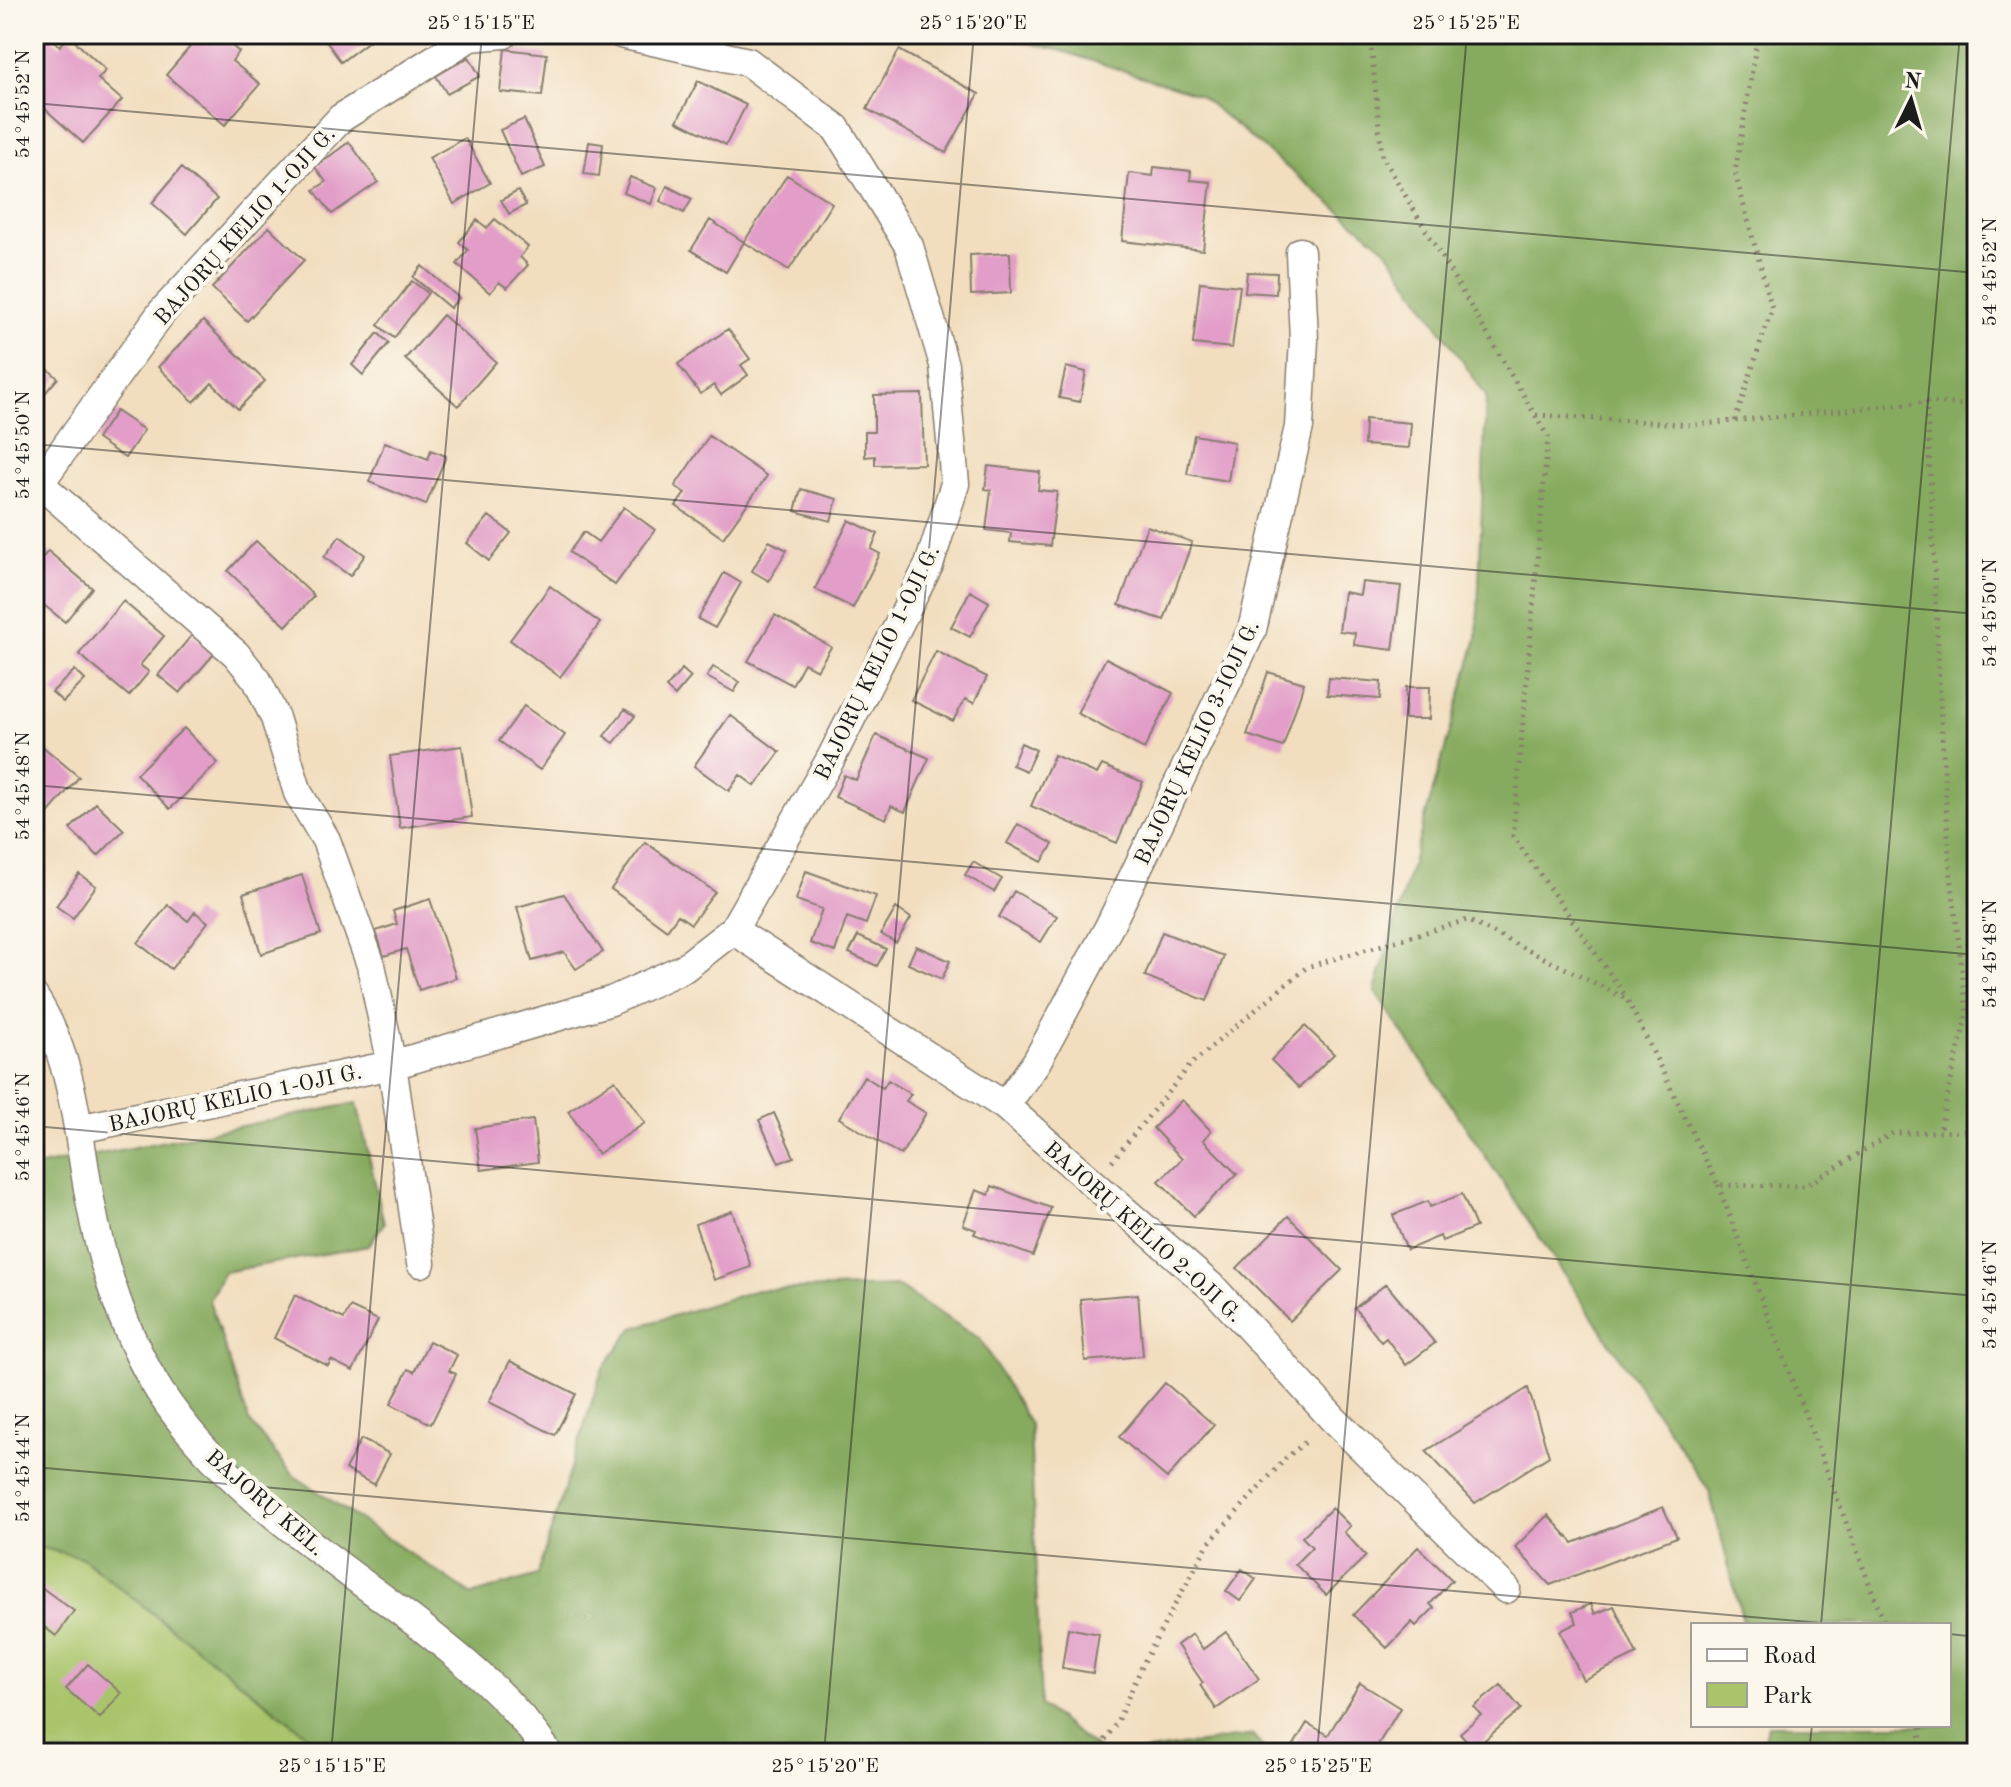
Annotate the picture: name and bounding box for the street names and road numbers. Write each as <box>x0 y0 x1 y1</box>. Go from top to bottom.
street label: BAJORŲ KELIO 1-OJI G. <box>151 123 340 330</box>
street label: BAJORŲ KELIO 1-OJI G. <box>811 542 944 784</box>
street label: BAJORŲ KELIO 3-IOJI G. <box>1131 617 1264 869</box>
street label: BAJORŲ KELIO 1-OJI G. <box>107 1061 364 1137</box>
street label: BAJORŲ KELIO 2-OJI G. <box>1039 1138 1246 1327</box>
street label: BAJORŲ KEL. <box>201 1446 328 1561</box>

